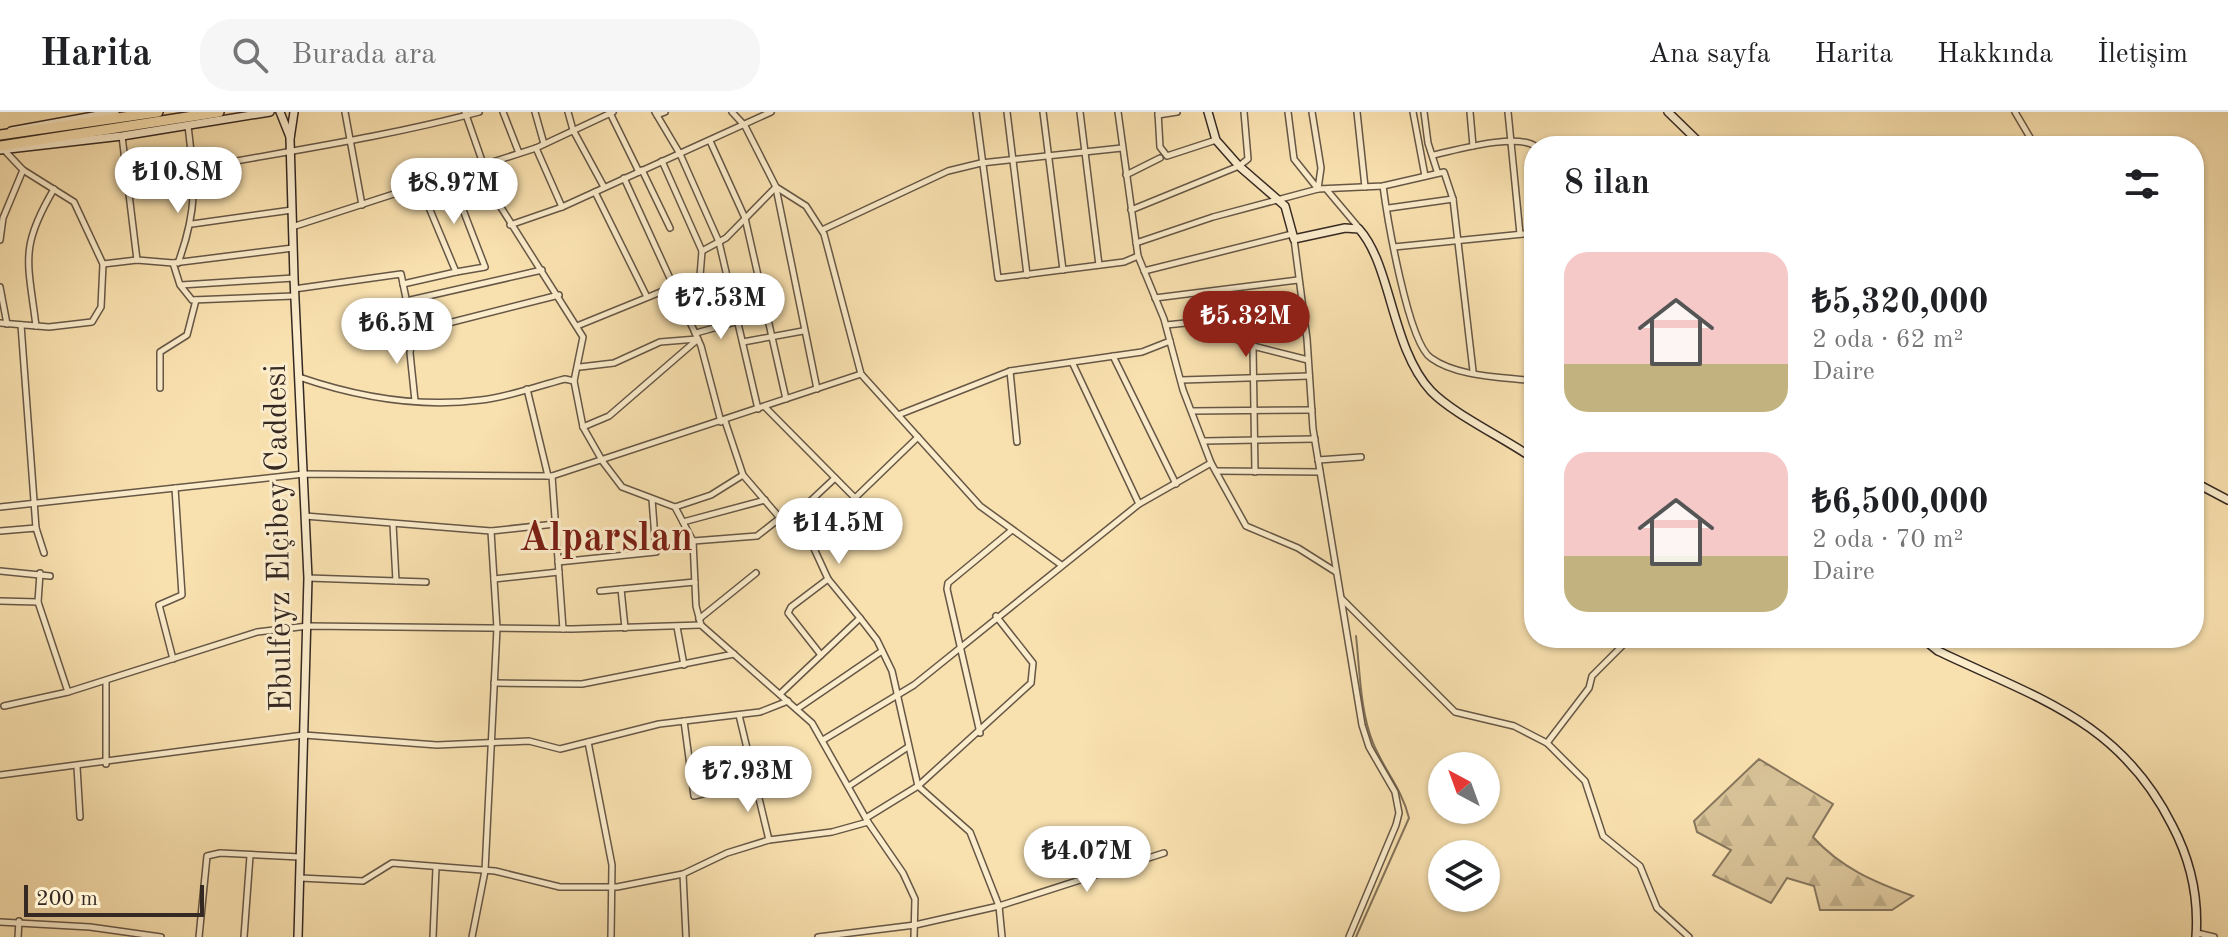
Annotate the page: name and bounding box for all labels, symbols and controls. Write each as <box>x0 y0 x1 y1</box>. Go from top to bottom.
search box <box>200 19 760 91</box>
icon: search <box>228 33 272 77</box>
text: Harita <box>40 36 152 74</box>
text: Burada ara <box>292 40 436 70</box>
text: Ana sayfa <box>1649 41 1770 69</box>
text: Harita <box>1814 41 1893 69</box>
text: Hakkında <box>1937 41 2053 69</box>
text: İletişim <box>2097 41 2188 69</box>
pin: ₺10.8M <box>113 147 243 215</box>
pin: ₺8.97M <box>389 158 519 226</box>
text: ₺10.8M <box>133 160 223 186</box>
icon: filters <box>2120 162 2164 206</box>
text: 8 ilan <box>1564 167 1650 201</box>
text: ₺8.97M <box>409 171 499 197</box>
pin: ₺7.53M <box>656 273 786 341</box>
icon: home <box>1628 284 1724 380</box>
text: ₺7.53M <box>676 286 766 312</box>
text: ₺5,320,000 <box>1812 286 1989 320</box>
pin: ₺5.32M <box>1181 291 1311 359</box>
pin: ₺6.5M <box>341 298 453 366</box>
text: ₺5.32M <box>1201 304 1291 330</box>
text: ₺6.5M <box>359 311 435 337</box>
text: 2 oda · 62 m² <box>1812 327 1963 353</box>
text: Daire <box>1812 359 1875 385</box>
street label: Ebulfeyz Elçibey Caddesi <box>261 364 299 712</box>
icon: home <box>1628 484 1724 580</box>
text: ₺6,500,000 <box>1812 486 1989 520</box>
pin: ₺14.5M <box>774 498 904 566</box>
text: ₺14.5M <box>794 511 884 537</box>
district label: Alparslan <box>519 520 693 560</box>
text: 2 oda · 70 m² <box>1812 527 1963 553</box>
text: Daire <box>1812 559 1875 585</box>
pin: ₺7.93M <box>683 746 813 814</box>
north arrow <box>1428 752 1500 824</box>
map controls <box>1428 752 1500 912</box>
text: ₺7.93M <box>703 759 793 785</box>
pin: ₺4.07M <box>1022 826 1152 894</box>
text: ₺4.07M <box>1042 839 1132 865</box>
button: layers <box>1428 840 1500 912</box>
scale bar <box>24 881 204 917</box>
text: 200 m <box>36 888 98 910</box>

